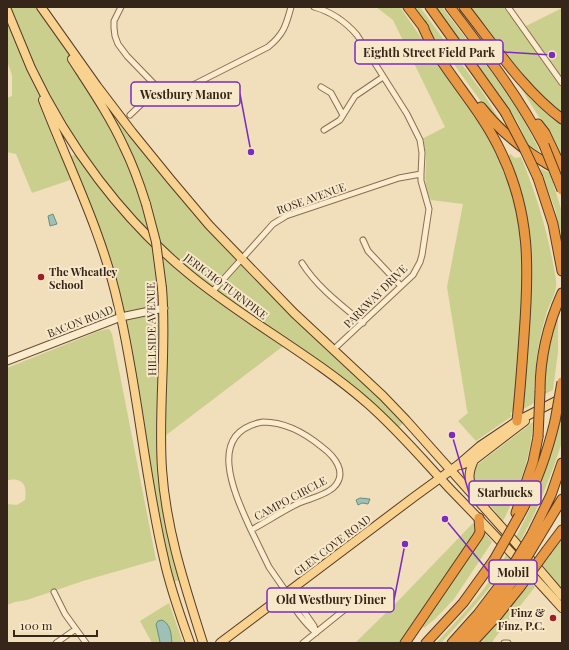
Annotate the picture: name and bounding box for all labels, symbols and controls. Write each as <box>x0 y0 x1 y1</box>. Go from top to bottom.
callout: Eighth Street Field Park <box>355 40 503 64</box>
text: Eighth Street Field Park <box>363 44 496 60</box>
callout: Westbury Manor <box>131 82 240 106</box>
text: Westbury Manor <box>139 86 232 102</box>
street label: ROSE AVENUE <box>274 178 348 217</box>
street label: JERICHO TURNPIKE <box>180 249 271 322</box>
street label: PARKWAY DRIVE <box>340 261 410 331</box>
place label: The Wheatley School <box>49 264 118 292</box>
marker: The Wheatley School <box>36 272 46 282</box>
street label: HILLSIDE AVENUE <box>143 282 159 376</box>
street label: BACON ROAD <box>45 302 115 340</box>
street label: CAMPO CIRCLE <box>251 472 329 523</box>
callout: Starbucks <box>469 481 541 505</box>
text: Starbucks <box>477 484 533 500</box>
street label: GLEN COVE ROAD <box>290 511 374 579</box>
callout: Mobil <box>489 560 537 584</box>
text: Mobil <box>497 564 529 580</box>
callout: Old Westbury Diner <box>267 588 394 612</box>
text: Old Westbury Diner <box>276 591 386 607</box>
place label: Finz & Finz, P.C. <box>498 605 545 633</box>
scale bar <box>14 612 97 638</box>
marker: Finz & Finz, P.C. <box>548 613 558 623</box>
text: 100 m <box>20 617 53 633</box>

